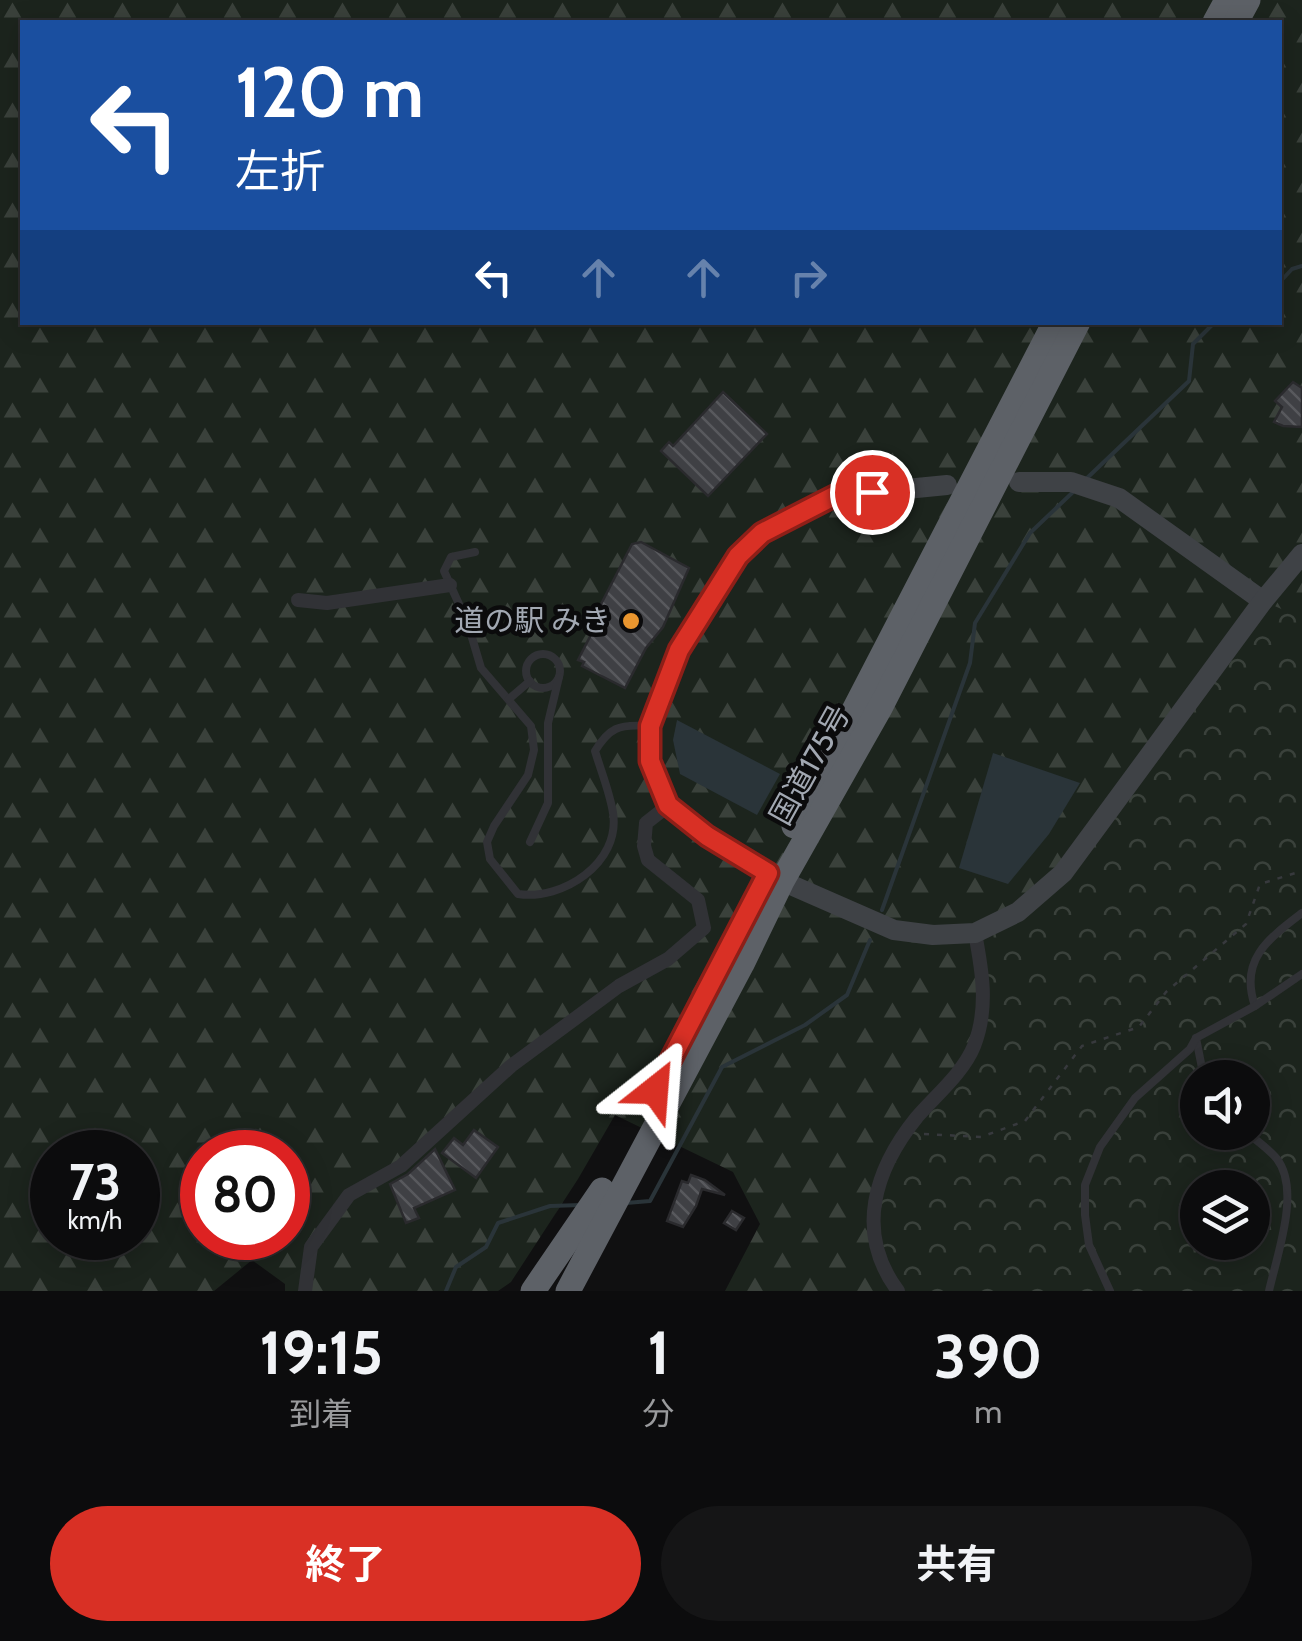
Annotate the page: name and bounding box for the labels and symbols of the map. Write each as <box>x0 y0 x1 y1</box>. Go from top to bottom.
pin <box>830 450 915 535</box>
place label: 道の駅 みき <box>454 602 611 639</box>
marker: 道の駅 みき <box>620 610 642 632</box>
street label: 国道175号 <box>762 698 858 831</box>
position arrow <box>603 1038 707 1142</box>
speed limit sign: 80 <box>180 1130 310 1260</box>

